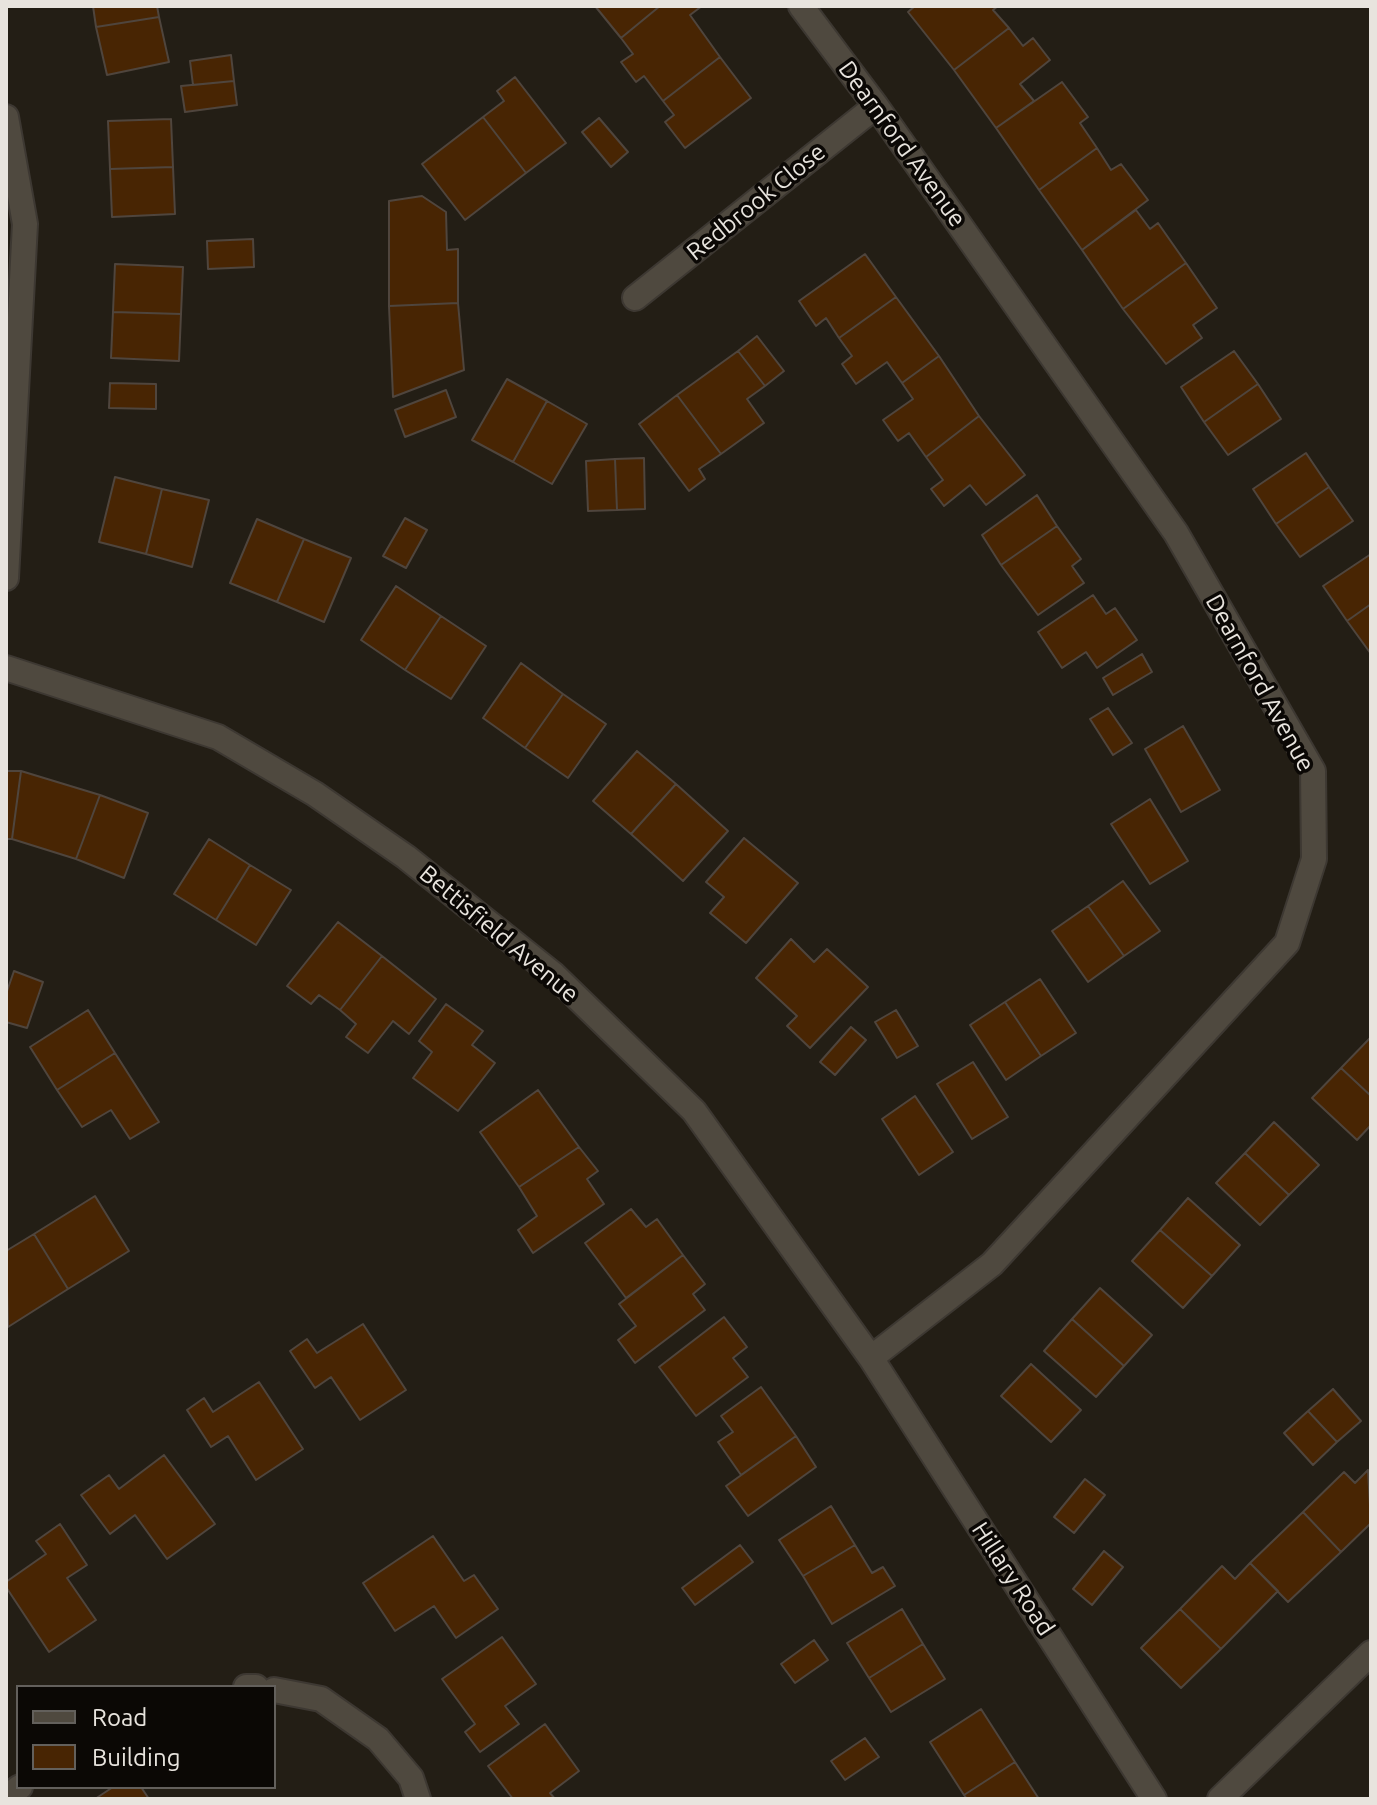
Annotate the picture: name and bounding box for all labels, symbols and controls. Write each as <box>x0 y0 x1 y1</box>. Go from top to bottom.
street label: Dearnford Avenue <box>832 55 972 233</box>
street label: Redbrook Close <box>681 137 831 267</box>
street label: Dearnford Avenue <box>1199 589 1321 777</box>
street label: Bettisfield Avenue <box>414 859 584 1009</box>
street label: Hillary Road <box>966 1517 1060 1641</box>
legend <box>16 1685 276 1789</box>
text: Road <box>92 1704 147 1731</box>
text: Building <box>92 1744 180 1771</box>

